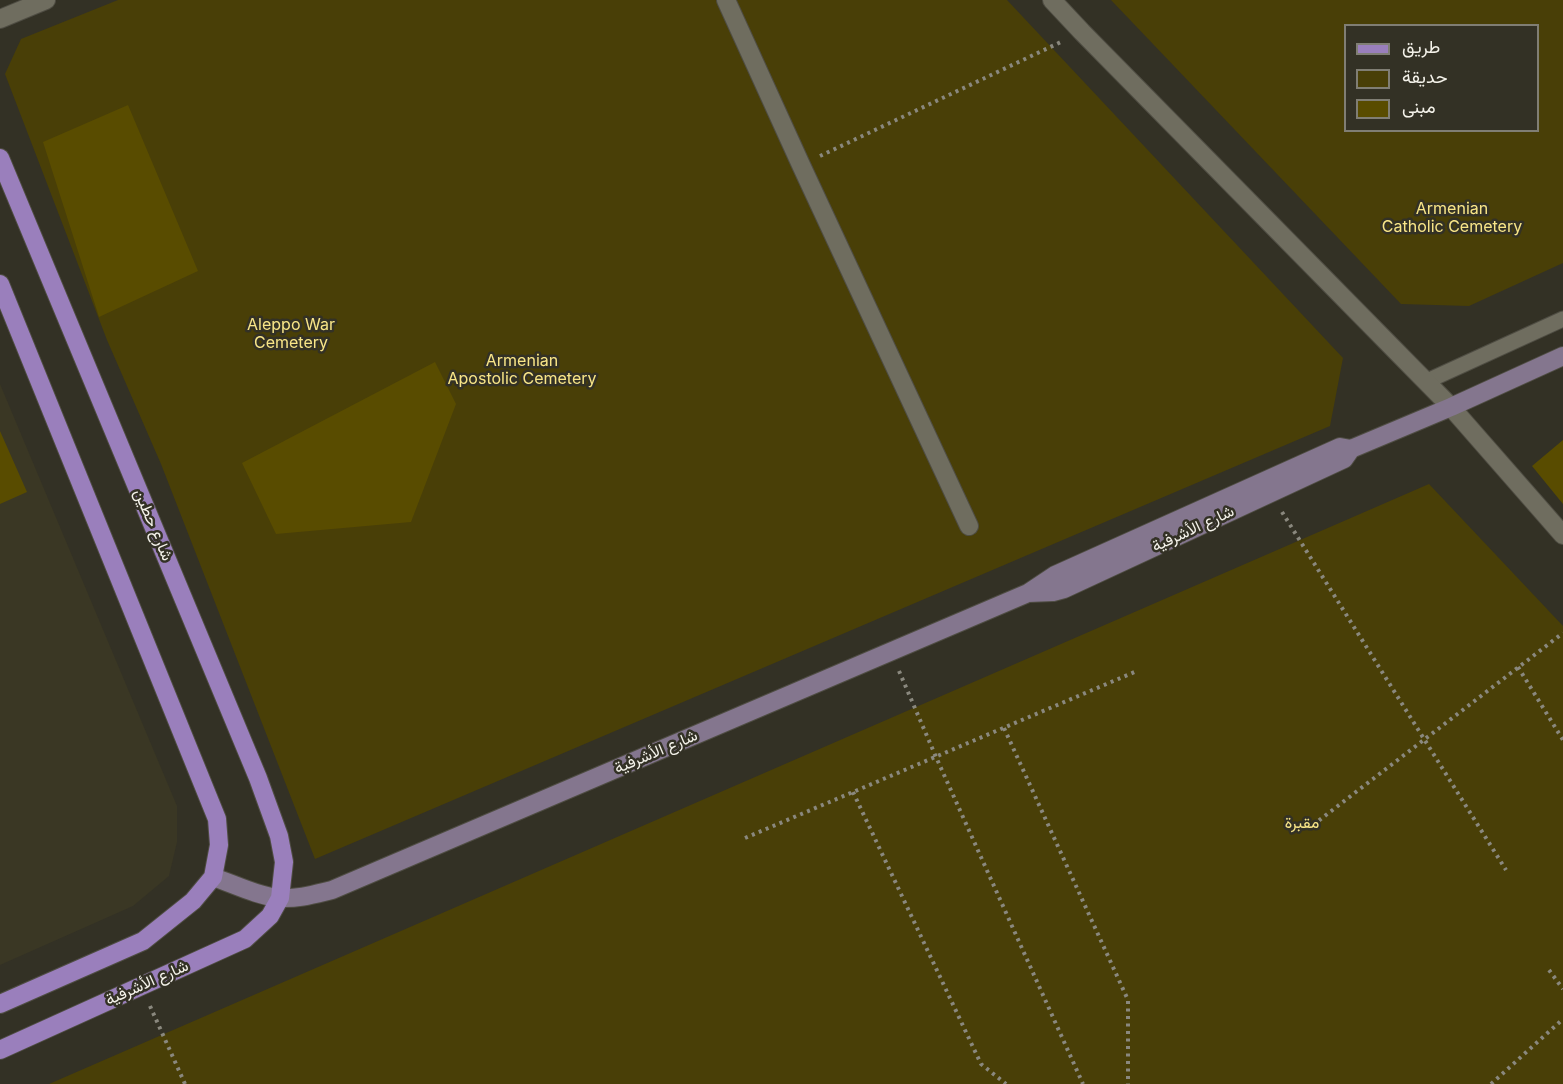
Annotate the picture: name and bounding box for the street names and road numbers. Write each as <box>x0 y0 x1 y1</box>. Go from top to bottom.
street label: شارع حطين <box>129 486 177 564</box>
street label: شارع الأشرفية <box>1149 502 1237 556</box>
street label: شارع الأشرفية <box>611 726 701 778</box>
street label: شارع الأشرفية <box>103 956 191 1010</box>

